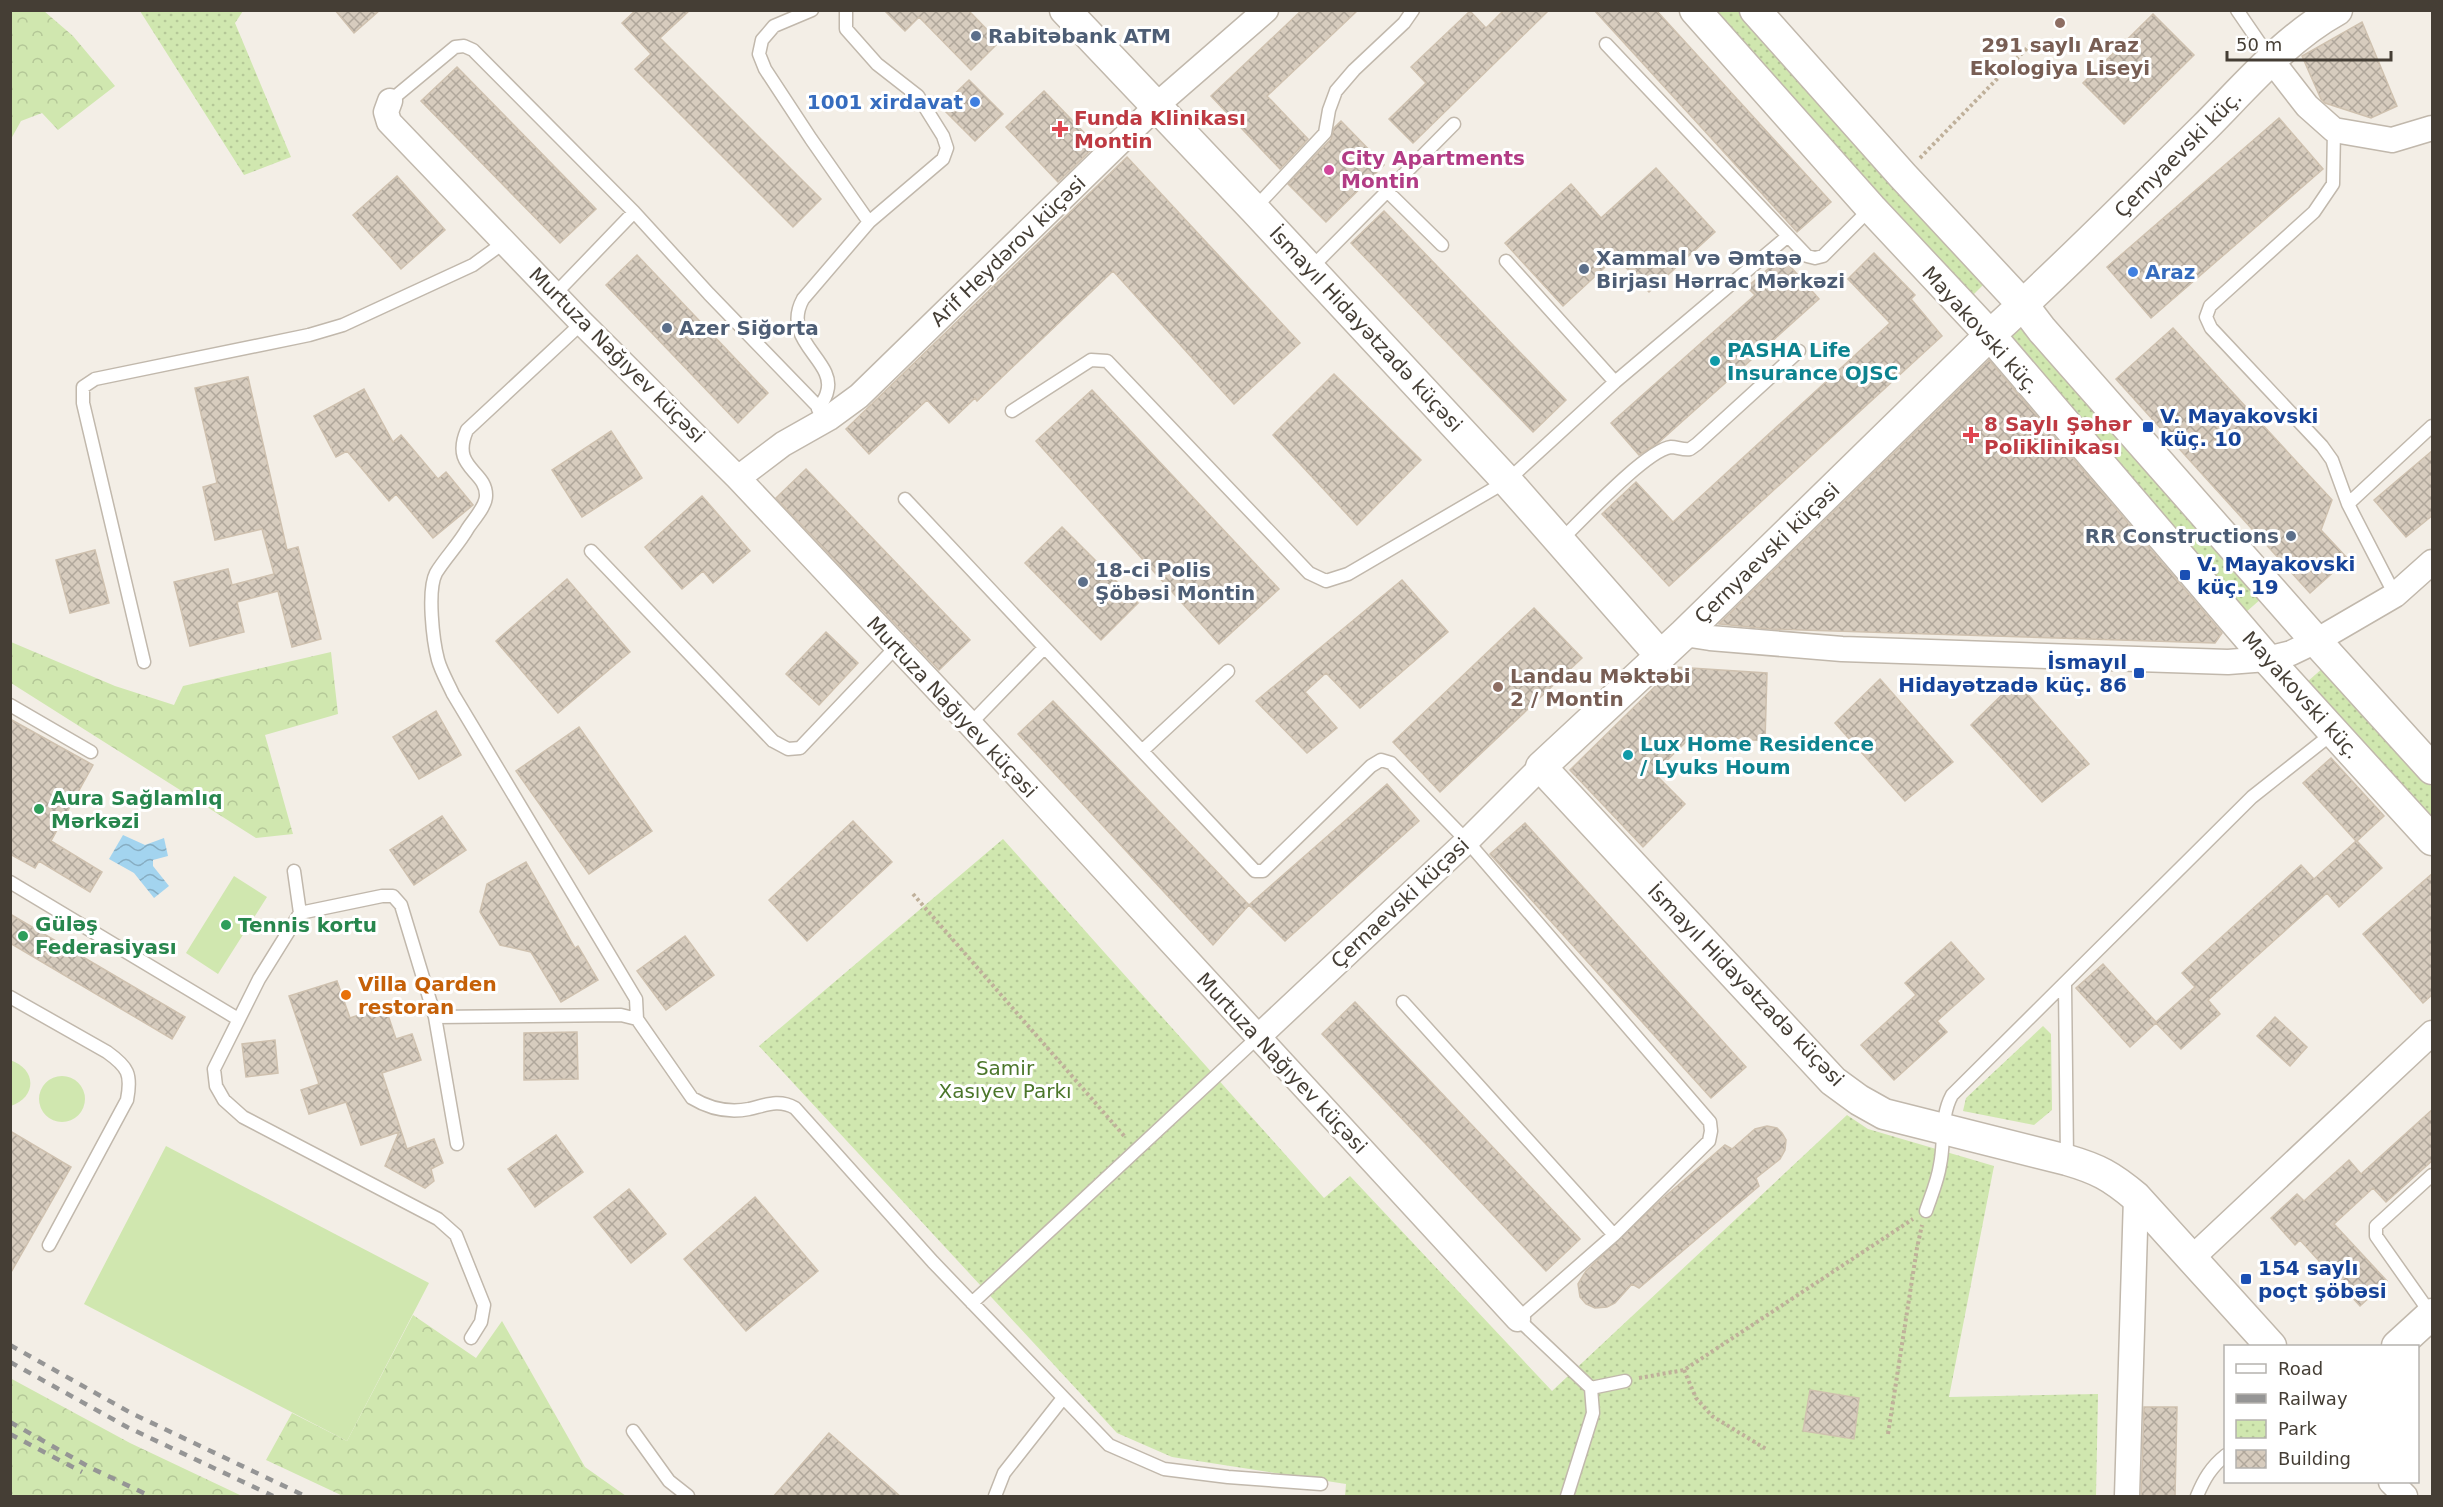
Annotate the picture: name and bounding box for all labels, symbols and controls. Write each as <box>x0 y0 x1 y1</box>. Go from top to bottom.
marker: 291 saylı Araz Ekologiya Liseyi <box>2053 16 2067 30</box>
place label: Rabitəbank ATM <box>988 24 1171 48</box>
scale bar <box>2227 24 2390 62</box>
marker: Rabitəbank ATM <box>969 29 983 43</box>
place label: 291 saylı Araz Ekologiya Liseyi <box>1970 33 2150 80</box>
text: 50 m <box>2236 34 2282 55</box>
street label: Çernyaevski küç. <box>2109 85 2247 223</box>
place label: 1001 xirdavat <box>807 90 963 114</box>
marker: 1001 xirdavat <box>968 95 982 109</box>
place label: Funda Klinikası Montin <box>1074 106 1246 153</box>
marker: Funda Klinikası Montin <box>1051 120 1069 138</box>
place label: City Apartments Montin <box>1341 146 1525 193</box>
marker: City Apartments Montin <box>1322 163 1336 177</box>
street label: Arif Heydərov küçəsi <box>926 171 1090 331</box>
street label: İsmayıl Hidayətzadə küçəsi <box>1264 221 1468 437</box>
place label: Xammal və Əmtəə Birjası Hərrac Mərkəzi <box>1596 246 1845 293</box>
place label: Araz <box>2145 260 2195 284</box>
street label: Mayakovski küç. <box>1917 261 2045 399</box>
street label: Murtuza Nağıyev küçəsi <box>524 262 710 448</box>
marker: Xammal və Əmtəə Birjası Hərrac Mərkəzi <box>1577 262 1591 276</box>
marker: Araz <box>2126 265 2140 279</box>
place label: Azer Siğorta <box>679 316 819 340</box>
marker: Azer Siğorta <box>660 321 674 335</box>
place label: PASHA Life Insurance OJSC <box>1727 338 1898 385</box>
marker: PASHA Life Insurance OJSC <box>1708 354 1722 368</box>
place label: V. Mayakovski küç. 10 <box>2160 404 2318 451</box>
place label: 8 Saylı Şəhər Poliklinikası <box>1984 412 2132 459</box>
marker: V. Mayakovski küç. 10 <box>2141 420 2155 434</box>
marker: 8 Saylı Şəhər Poliklinikası <box>1962 426 1980 444</box>
street label: Çernyaevski küçəsi <box>1690 478 1844 628</box>
place label: RR Constructions <box>2085 524 2279 548</box>
marker: RR Constructions <box>2284 529 2298 543</box>
place label: V. Mayakovski küç. 19 <box>2197 552 2355 599</box>
place label: 18-ci Polis Şöbəsi Montin <box>1095 558 1255 605</box>
marker: V. Mayakovski küç. 19 <box>2178 568 2192 582</box>
marker: 18-ci Polis Şöbəsi Montin <box>1076 575 1090 589</box>
street label: Murtuza Nağıyev küçəsi <box>862 612 1042 802</box>
street label: Mayakovski küç. <box>2237 626 2365 764</box>
place label: İsmayıl Hidayətzadə küç. 86 <box>1898 650 2127 697</box>
place label: Landau Məktəbi 2 / Montin <box>1510 664 1691 711</box>
marker: İsmayıl Hidayətzadə küç. 86 <box>2132 666 2146 680</box>
marker: Landau Məktəbi 2 / Montin <box>1491 680 1505 694</box>
place label: Lux Home Residence / Lyuks Houm <box>1640 732 1874 779</box>
marker: Lux Home Residence / Lyuks Houm <box>1621 748 1635 762</box>
place label: Aura Sağlamlıq Mərkəzi <box>51 786 222 833</box>
marker: Aura Sağlamlıq Mərkəzi <box>32 802 46 816</box>
street label: Çernaevski küçəsi <box>1326 833 1474 973</box>
street label: İsmayıl Hidayətzadə küçəsi <box>1643 879 1849 1091</box>
place label: Güləş Federasiyası <box>35 912 177 959</box>
place label: Tennis kortu <box>238 913 377 937</box>
marker: Tennis kortu <box>219 918 233 932</box>
marker: Güləş Federasiyası <box>16 929 30 943</box>
street label: Murtuza Nağıyev küçəsi <box>1192 968 1372 1158</box>
place label: Villa Qarden restoran <box>358 972 497 1019</box>
marker: Villa Qarden restoran <box>339 988 353 1002</box>
park label: Samir Xasıyev Parkı <box>938 1056 1072 1103</box>
place label: 154 saylı poçt şöbəsi <box>2258 1256 2387 1303</box>
marker: 154 saylı poçt şöbəsi <box>2239 1272 2253 1286</box>
legend <box>2224 1345 2419 1483</box>
text: Road <box>2278 1358 2323 1379</box>
text: Railway <box>2278 1388 2348 1409</box>
text: Park <box>2278 1418 2317 1439</box>
text: Building <box>2278 1448 2351 1469</box>

